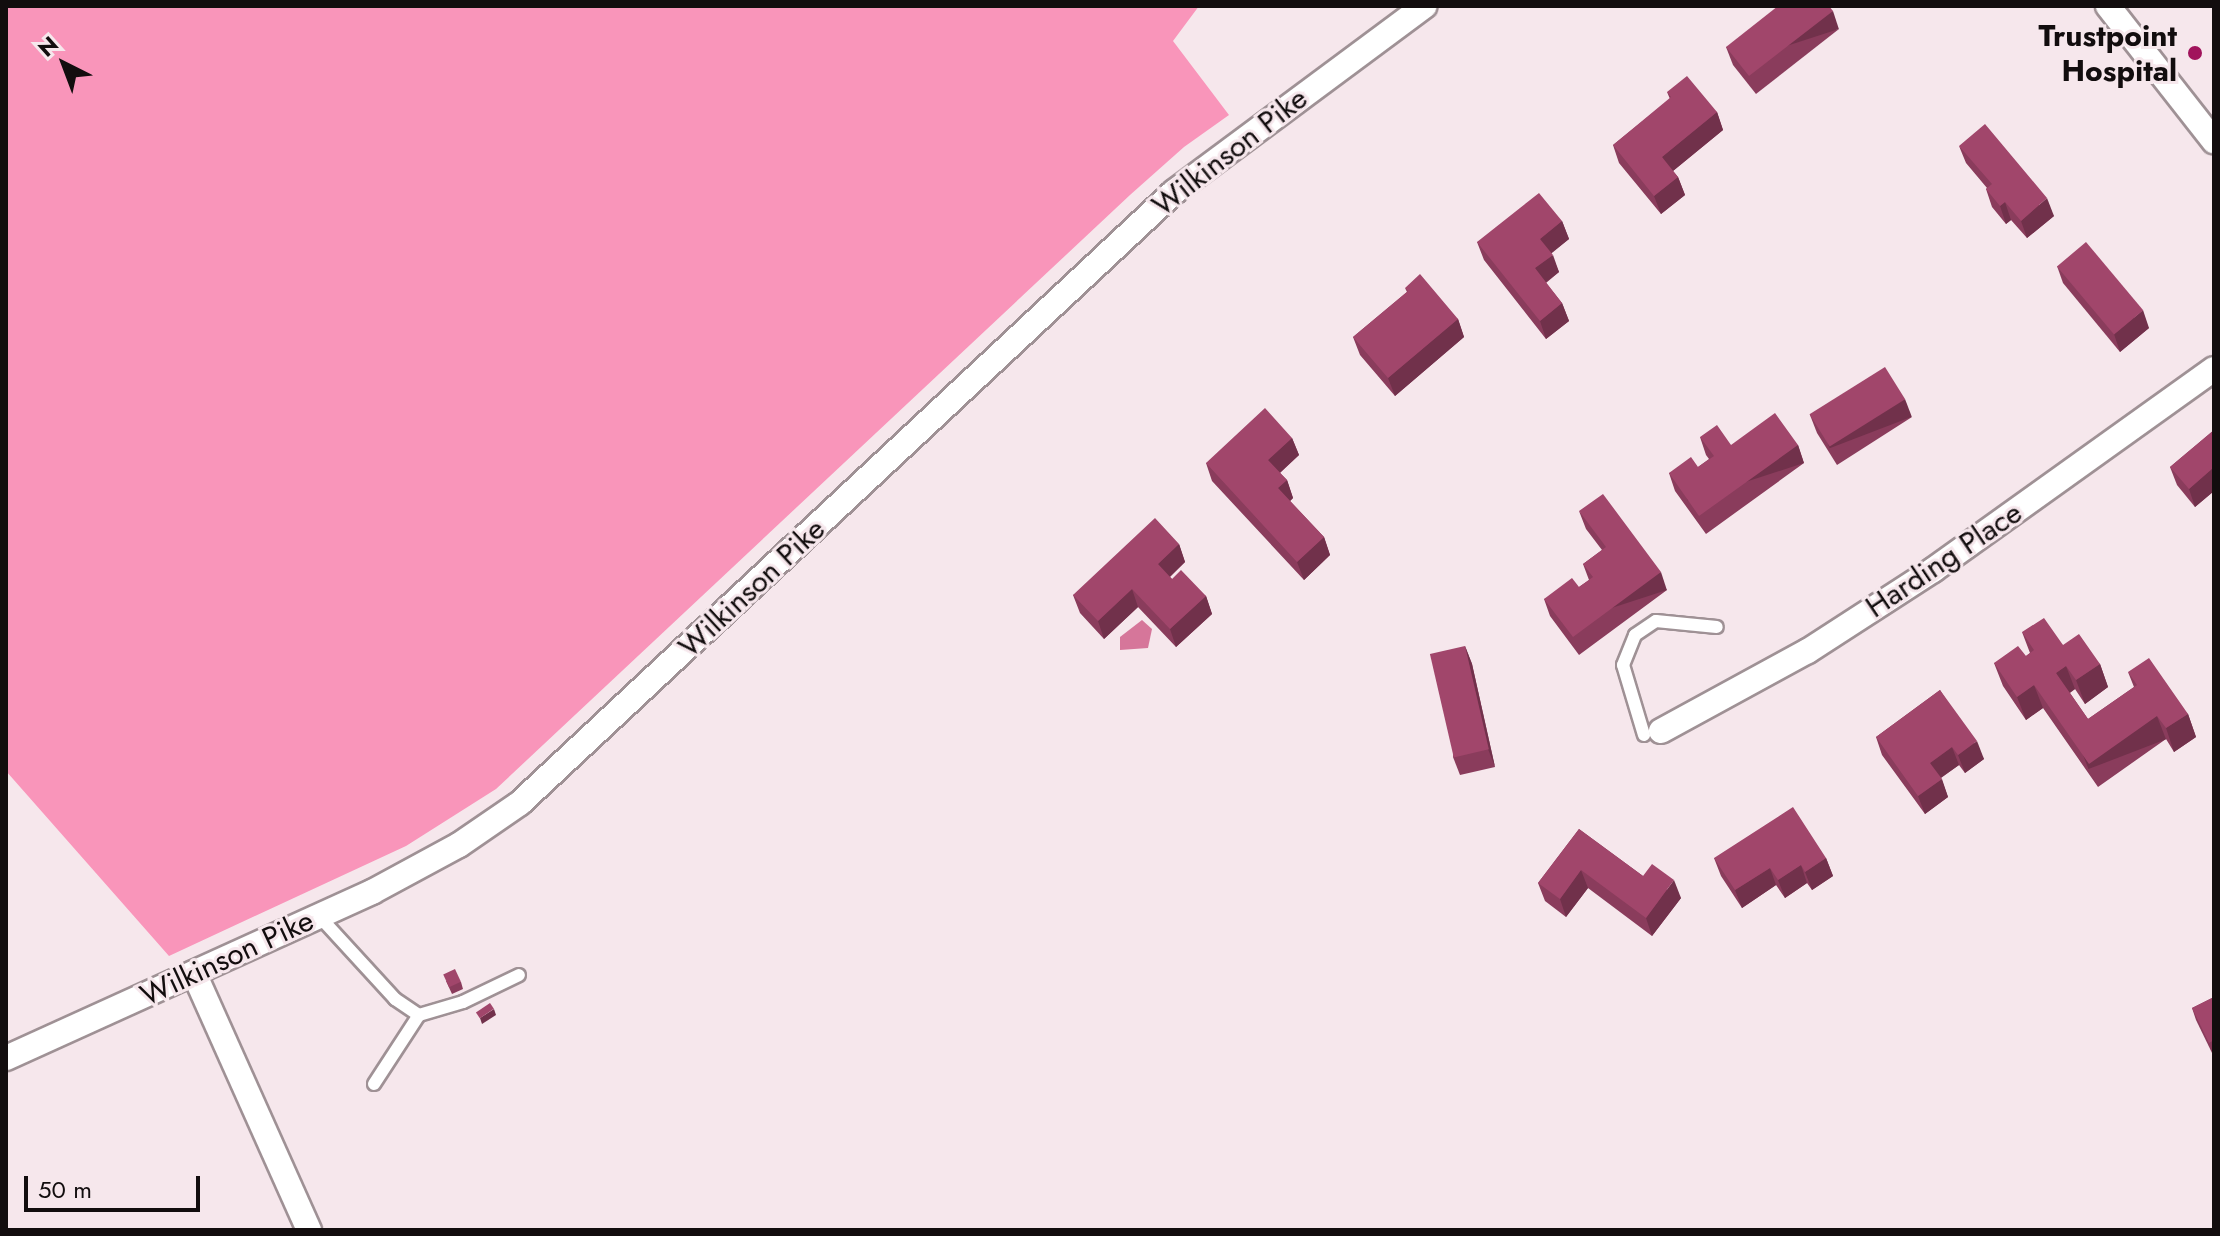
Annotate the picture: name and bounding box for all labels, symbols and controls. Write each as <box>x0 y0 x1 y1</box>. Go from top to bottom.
place label: Trustpoint Hospital <box>2038 18 2177 88</box>
north arrow <box>24 24 104 104</box>
text: N <box>31 28 65 64</box>
marker: Trustpoint Hospital <box>2184 42 2206 64</box>
street label: Wilkinson Pike <box>1145 80 1315 224</box>
street label: Harding Place <box>1859 495 2029 625</box>
street label: Wilkinson Pike <box>671 511 833 665</box>
street label: Wilkinson Pike <box>135 902 319 1014</box>
scale bar <box>28 1160 204 1210</box>
text: 50 m <box>38 1172 92 1207</box>

